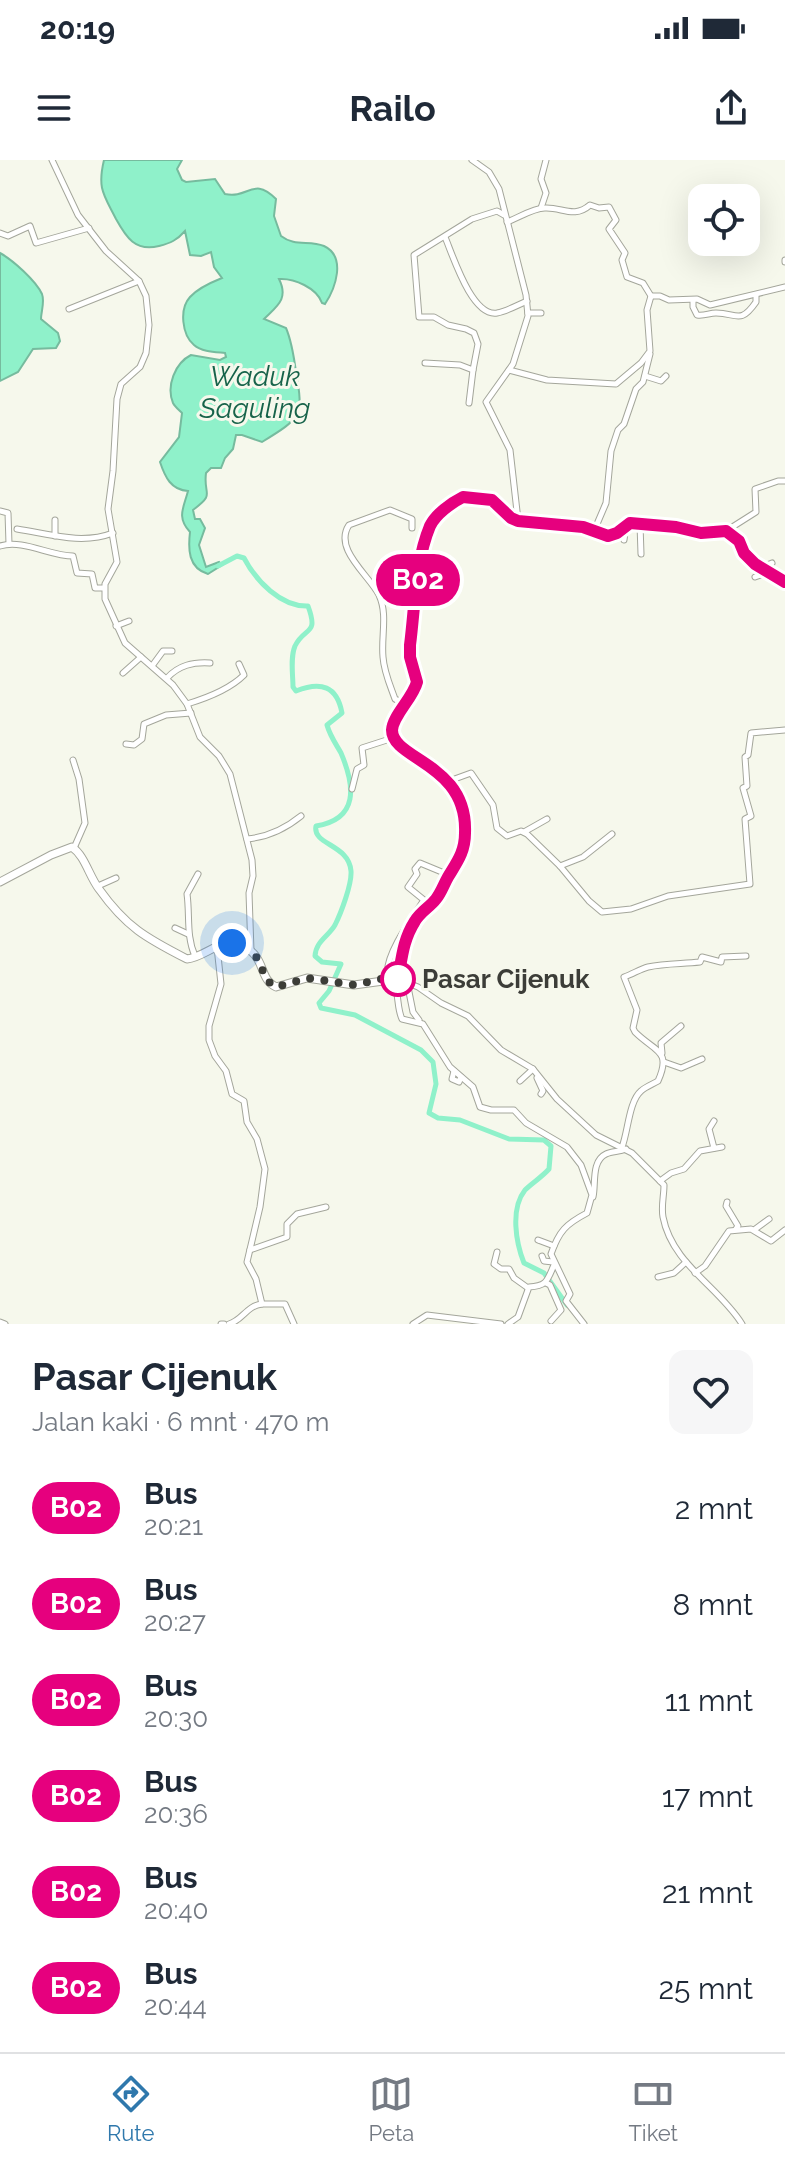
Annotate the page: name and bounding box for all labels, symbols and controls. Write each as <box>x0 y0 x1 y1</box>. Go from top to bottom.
text: 20:19 <box>40 11 115 46</box>
icon: menu <box>32 86 76 130</box>
icon: share <box>709 86 753 130</box>
text: Railo <box>349 87 436 129</box>
map controls <box>688 184 760 256</box>
button: locate <box>688 184 760 256</box>
water label: Waduk Saguling <box>198 360 311 425</box>
line badge: B02 <box>372 554 464 606</box>
text: B02 <box>392 563 444 596</box>
your location <box>212 923 252 963</box>
marker: Pasar Cijenuk <box>381 962 415 996</box>
place label: Pasar Cijenuk <box>422 964 590 994</box>
button: heart <box>669 1350 753 1434</box>
text: Pasar Cijenuk <box>32 1354 277 1399</box>
text: Jalan kaki · 6 mnt · 470 m <box>32 1407 329 1437</box>
text: Bus <box>144 1476 198 1511</box>
text: B02 <box>50 1491 102 1524</box>
text: 2 mnt <box>675 1491 753 1526</box>
text: 20:21 <box>144 1511 203 1541</box>
text: Bus <box>144 1572 198 1607</box>
text: B02 <box>50 1587 102 1620</box>
text: 8 mnt <box>673 1587 753 1622</box>
text: 20:27 <box>144 1607 206 1637</box>
text: Bus <box>144 1668 198 1703</box>
text: B02 <box>50 1683 102 1716</box>
text: 11 mnt <box>665 1683 753 1718</box>
text: 20:30 <box>144 1703 208 1733</box>
text: Bus <box>144 1764 198 1799</box>
text: B02 <box>50 1779 102 1812</box>
text: 17 mnt <box>662 1779 753 1814</box>
text: 20:36 <box>144 1799 208 1829</box>
text: Bus <box>144 1860 198 1895</box>
text: B02 <box>50 1875 102 1908</box>
text: 21 mnt <box>662 1875 753 1910</box>
text: 20:40 <box>144 1895 208 1925</box>
text: Bus <box>144 1956 198 1991</box>
text: B02 <box>50 1971 102 2004</box>
text: 25 mnt <box>658 1971 753 2006</box>
text: 20:44 <box>144 1991 207 2021</box>
tab: Rute <box>107 2072 154 2146</box>
tab: Peta <box>369 2072 414 2146</box>
tab: Tiket <box>628 2072 678 2146</box>

